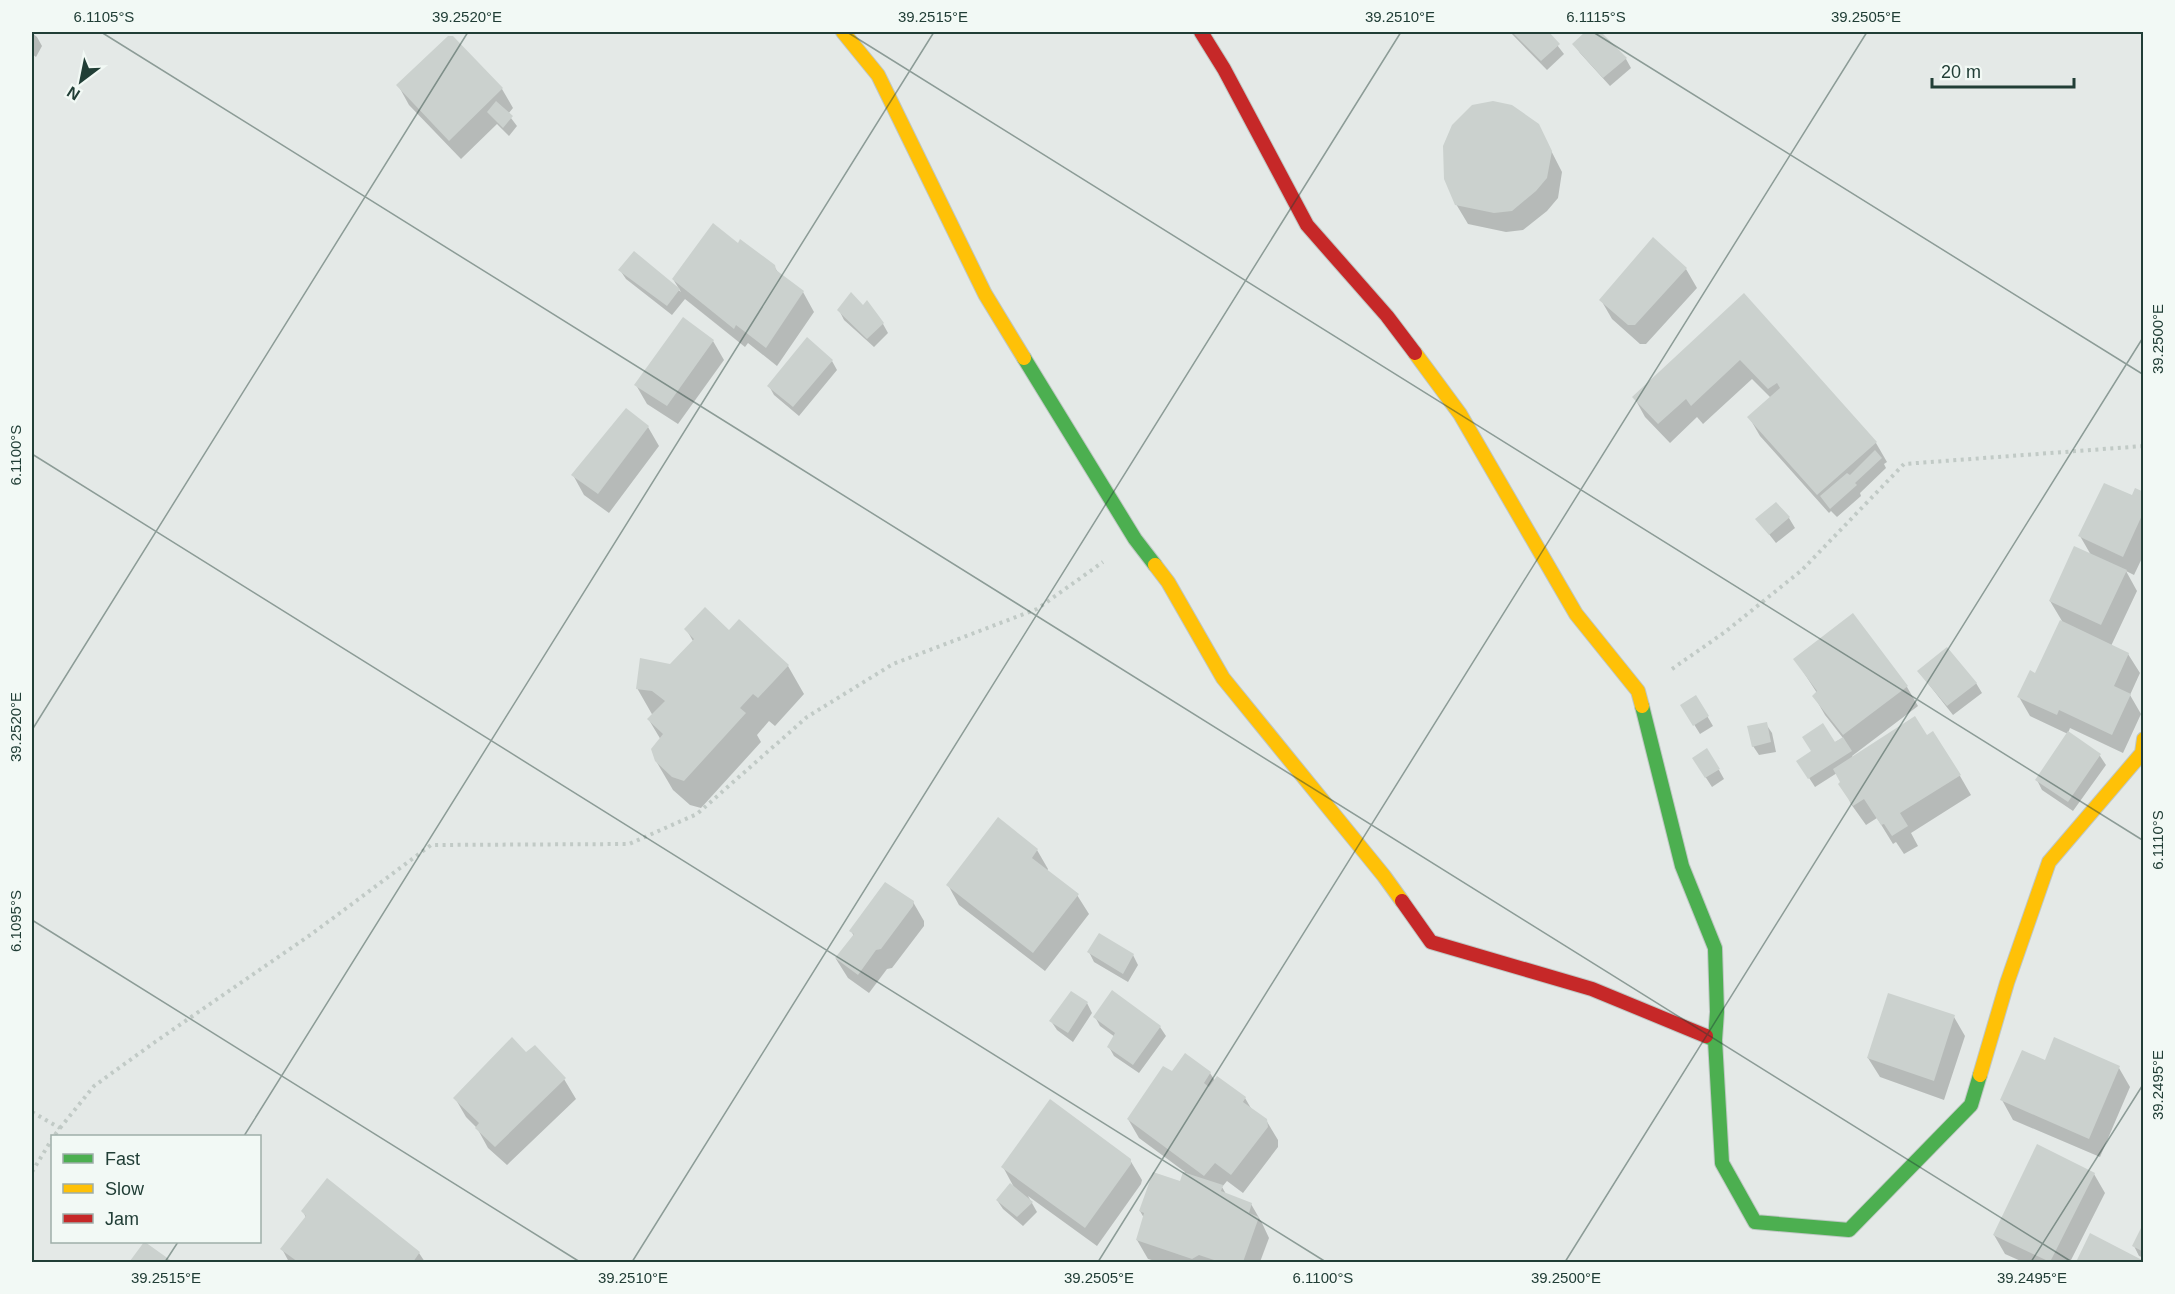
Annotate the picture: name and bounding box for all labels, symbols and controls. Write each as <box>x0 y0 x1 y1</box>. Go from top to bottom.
text: 6.1105°S <box>74 8 134 25</box>
text: 39.2520°E <box>432 8 502 25</box>
text: 39.2515°E <box>898 8 968 25</box>
text: 39.2510°E <box>1365 8 1435 25</box>
text: 6.1115°S <box>1566 8 1626 25</box>
text: 39.2505°E <box>1831 8 1901 25</box>
north arrow <box>51 51 111 111</box>
scale bar <box>1932 51 2074 89</box>
text: 20 m <box>1941 62 1981 82</box>
text: N <box>64 83 83 104</box>
text: 39.2500°E <box>2149 304 2166 374</box>
text: 6.1100°S <box>7 425 24 485</box>
text: 39.2520°E <box>7 692 24 762</box>
text: 6.1110°S <box>2149 810 2166 870</box>
text: 6.1095°S <box>7 890 24 952</box>
text: 39.2495°E <box>2149 1050 2166 1120</box>
legend <box>51 1135 261 1243</box>
text: Fast <box>105 1149 140 1169</box>
text: Slow <box>105 1179 145 1199</box>
text: Jam <box>105 1209 139 1229</box>
text: 39.2515°E <box>131 1269 201 1286</box>
text: 39.2510°E <box>598 1269 668 1286</box>
text: 39.2505°E <box>1064 1269 1134 1286</box>
text: 6.1100°S <box>1293 1269 1353 1286</box>
text: 39.2500°E <box>1531 1269 1601 1286</box>
text: 39.2495°E <box>1997 1269 2067 1286</box>

